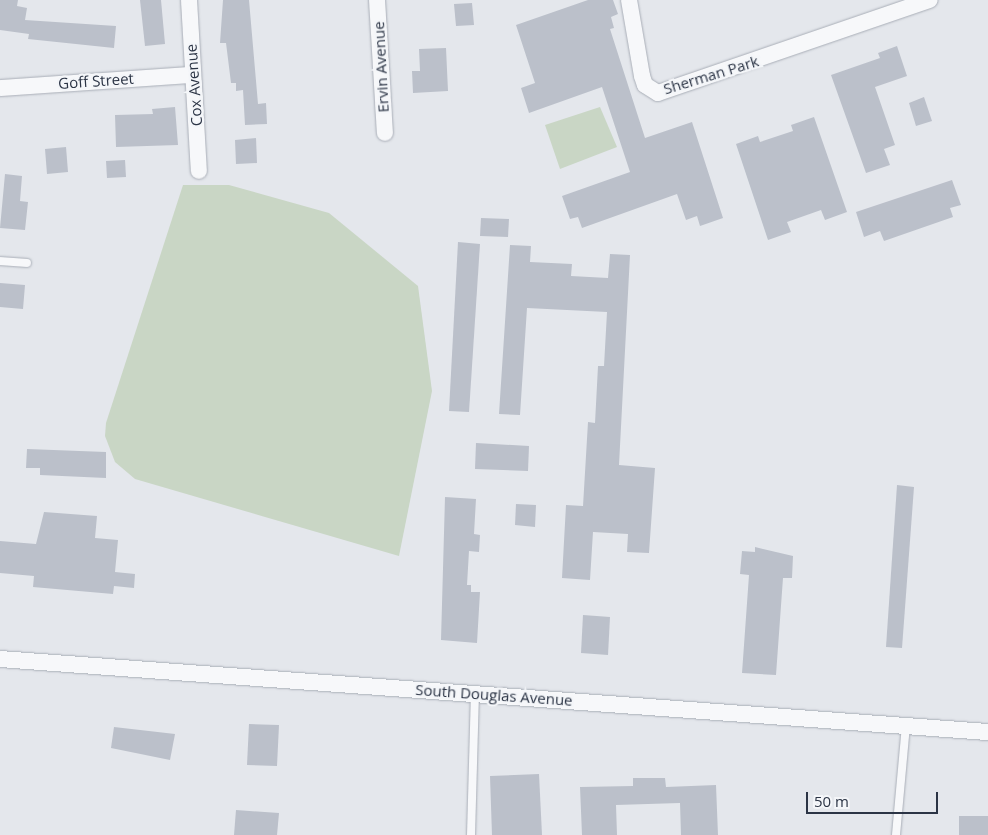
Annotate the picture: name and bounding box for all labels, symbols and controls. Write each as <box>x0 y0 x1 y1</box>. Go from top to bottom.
street label: Ervin Avenue <box>370 21 392 113</box>
street label: Cox Avenue <box>182 43 206 127</box>
street label: Sherman Park <box>661 52 761 98</box>
street label: Goff Street <box>58 69 134 93</box>
street label: South Douglas Avenue <box>415 681 573 709</box>
scale bar <box>808 782 940 814</box>
text: 50 m <box>814 791 849 811</box>

